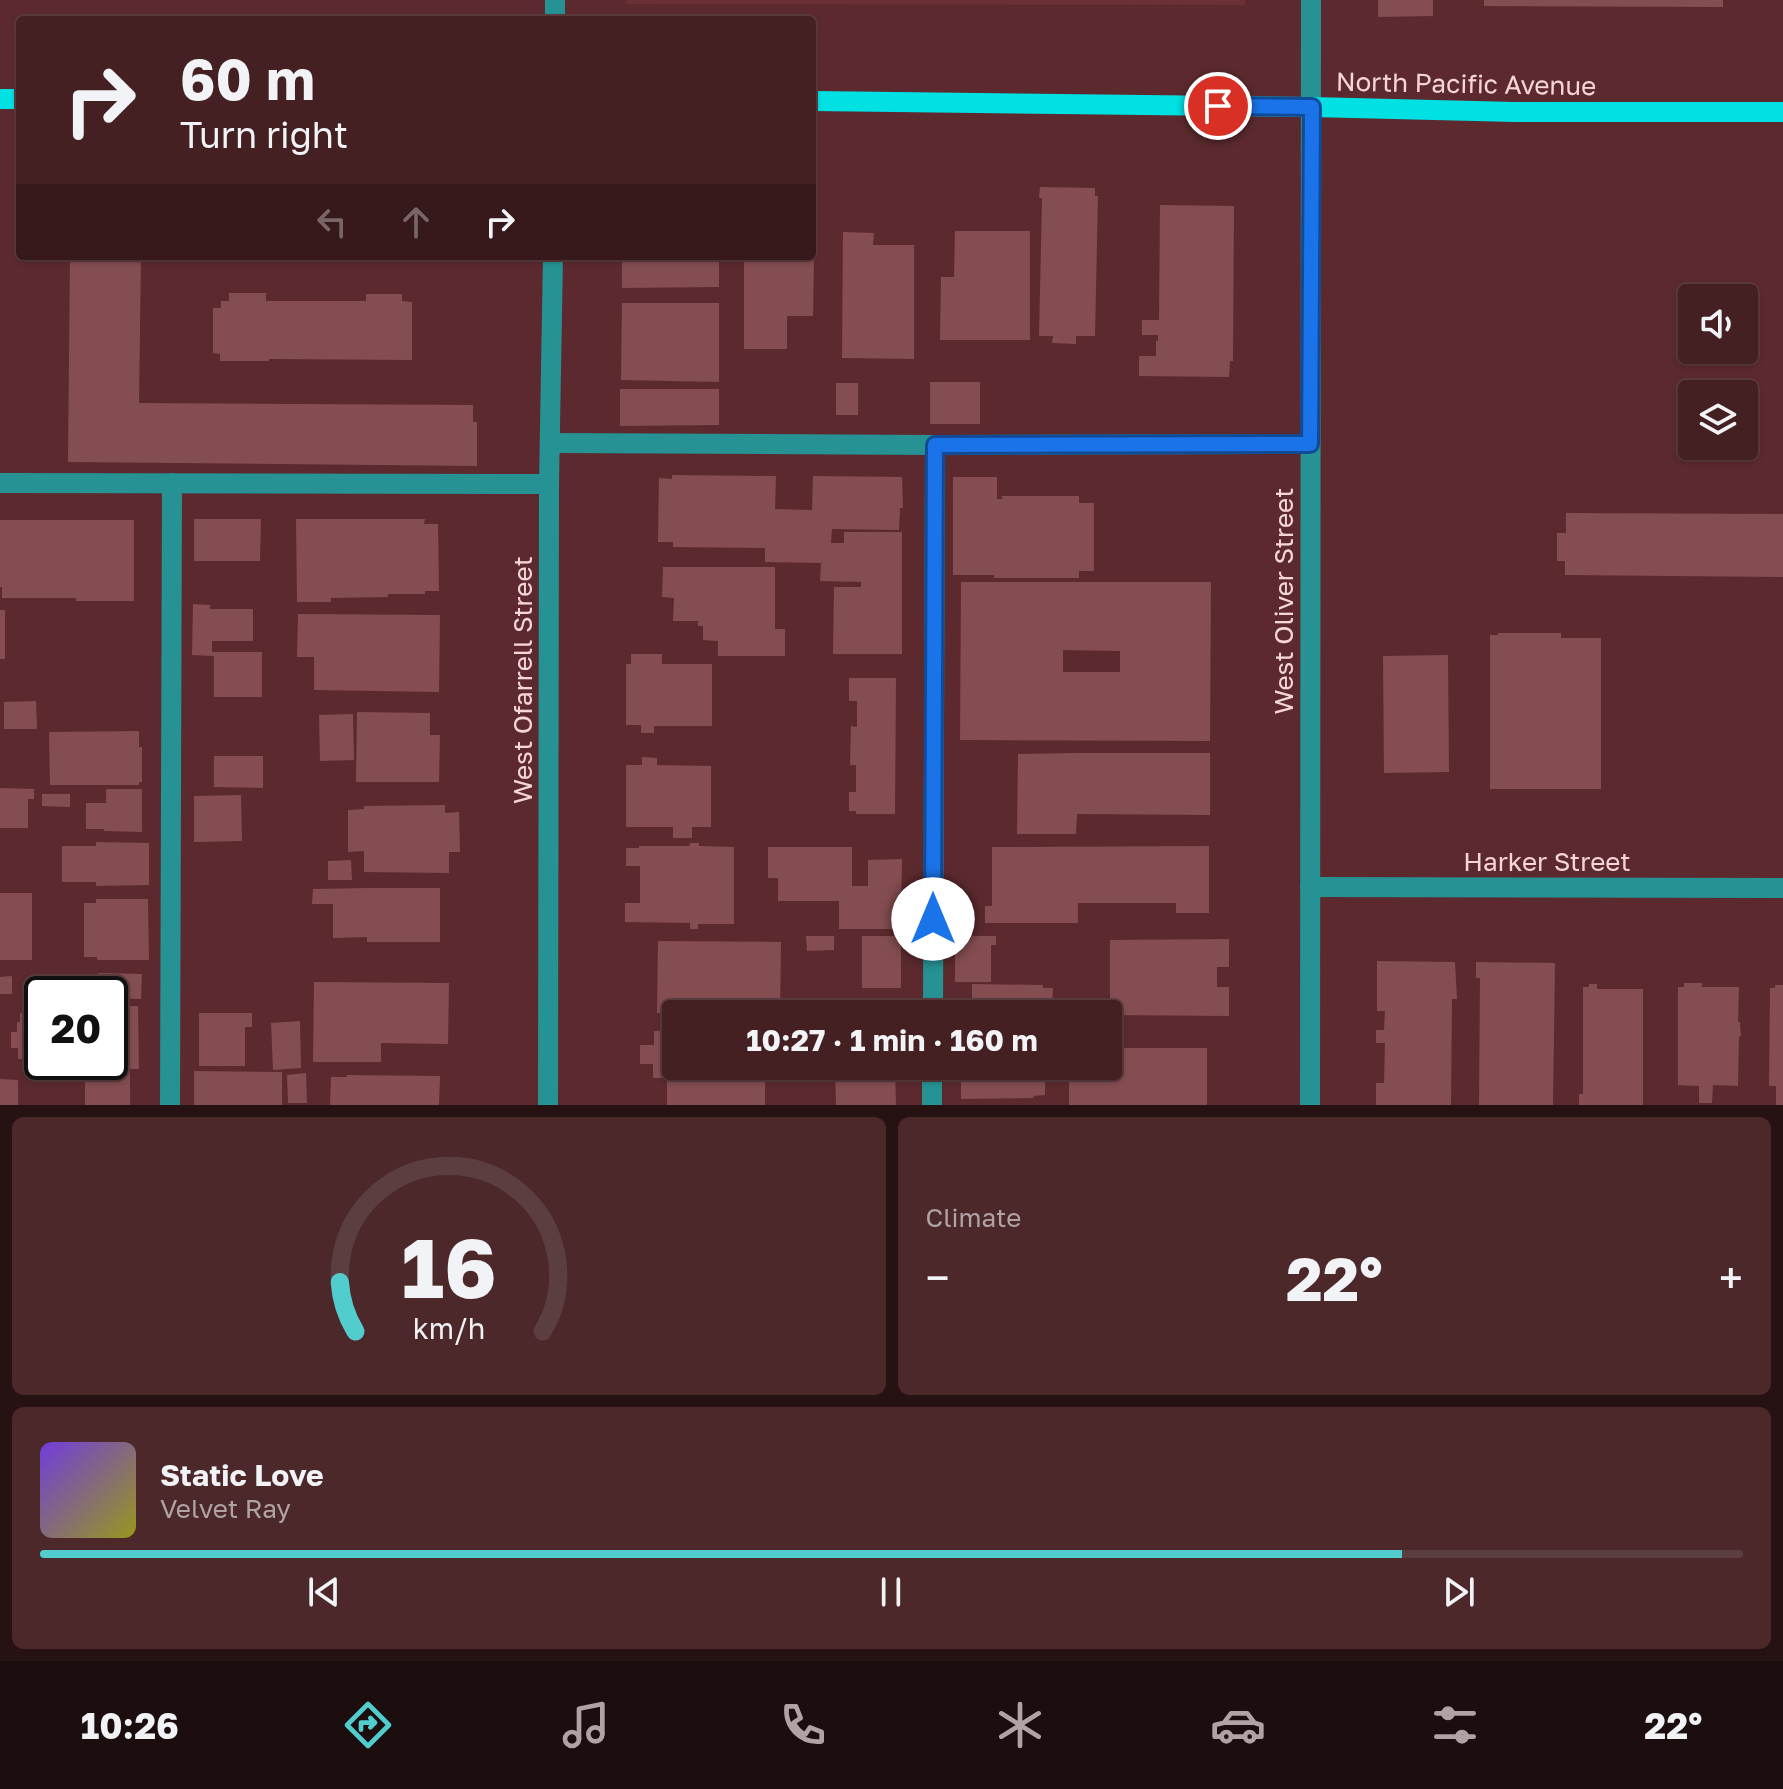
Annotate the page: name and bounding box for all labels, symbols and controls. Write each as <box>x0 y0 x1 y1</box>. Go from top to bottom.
text: 60 m <box>180 45 315 112</box>
icon: right <box>48 48 152 152</box>
street label: North Pacific Avenue <box>1336 66 1596 101</box>
pin <box>1184 72 1252 140</box>
icon: arrive <box>1196 84 1240 128</box>
text: Turn right <box>180 113 348 156</box>
icon: left <box>310 200 354 244</box>
icon: ahead <box>394 200 438 244</box>
icon: right <box>478 200 522 244</box>
map controls <box>1678 284 1758 460</box>
button: sound <box>1678 284 1758 364</box>
button: layers <box>1678 380 1758 460</box>
street label: West Oliver Street <box>1268 488 1299 714</box>
street label: West Ofarrell Street <box>507 556 538 804</box>
street label: Harker Street <box>1463 846 1631 877</box>
position arrow <box>891 877 975 961</box>
speed limit sign: 20 <box>24 976 128 1080</box>
text: 10:27 · 1 min · 160 m <box>746 1022 1038 1058</box>
text: Climate <box>926 1202 1021 1233</box>
text: 16 <box>401 1216 497 1316</box>
text: 22° <box>1286 1242 1383 1314</box>
text: − <box>926 1251 950 1304</box>
text: + <box>1719 1251 1743 1304</box>
text: km/h <box>412 1311 485 1345</box>
text: Static Love <box>160 1457 324 1493</box>
text: Velvet Ray <box>160 1493 291 1524</box>
icon: previous <box>302 1570 346 1614</box>
icon: pause <box>869 1570 913 1614</box>
icon: next <box>1437 1570 1481 1614</box>
icon: directions <box>340 1697 396 1753</box>
icon: music <box>558 1697 614 1753</box>
icon: phone <box>775 1697 831 1753</box>
icon: climate <box>992 1697 1048 1753</box>
icon: car <box>1210 1697 1266 1753</box>
icon: filters <box>1427 1697 1483 1753</box>
text: 10:26 <box>81 1704 179 1747</box>
text: 22° <box>1644 1704 1702 1747</box>

